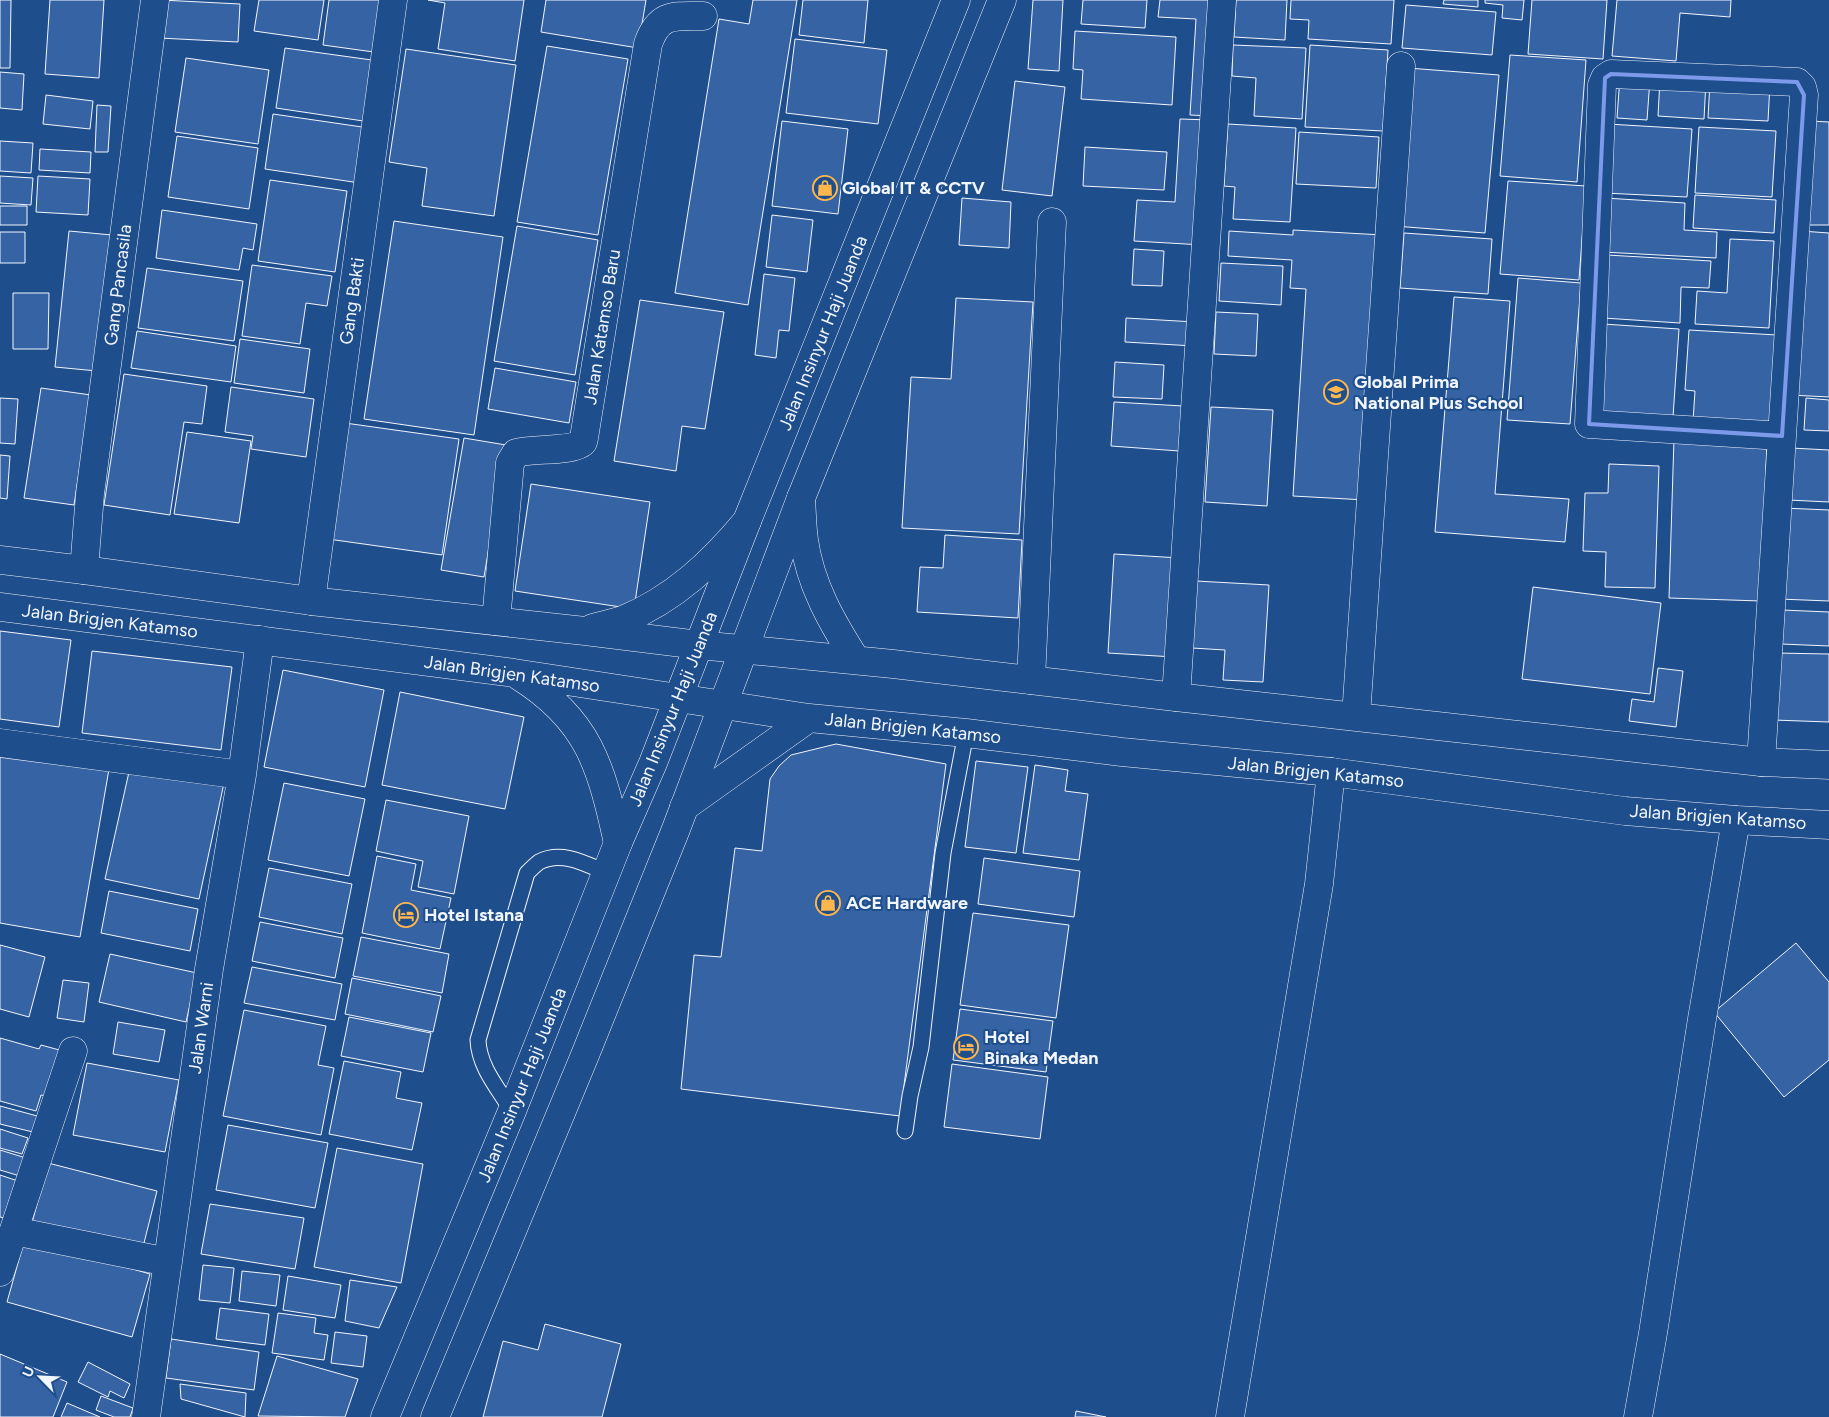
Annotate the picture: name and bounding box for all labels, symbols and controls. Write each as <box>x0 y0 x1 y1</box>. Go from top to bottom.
shop icon: Global IT & CCTV <box>812 175 838 201</box>
place label: Global IT & CCTV <box>842 177 985 199</box>
street label: Gang Pancasila <box>100 223 136 347</box>
street label: Jalan Insinyur Haji Juanda <box>774 232 872 434</box>
street label: Jalan Katamso Baru <box>579 248 625 406</box>
street label: Gang Bakti <box>335 256 369 346</box>
place label: Global Prima National Plus School <box>1354 371 1523 414</box>
school or university icon: Global Prima National Plus School <box>1323 379 1349 405</box>
street label: Jalan Brigjen Katamso <box>21 599 199 643</box>
street label: Jalan Insinyur Haji Juanda <box>624 608 722 810</box>
street label: Jalan Brigjen Katamso <box>423 651 601 697</box>
street label: Jalan Brigjen Katamso <box>824 708 1002 748</box>
street label: Jalan Brigjen Katamso <box>1227 752 1405 792</box>
street label: Jalan Brigjen Katamso <box>1629 800 1807 834</box>
shop icon: ACE Hardware <box>815 890 841 916</box>
place label: ACE Hardware <box>846 892 968 914</box>
hotel icon: Hotel Istana <box>393 902 419 928</box>
place label: Hotel Istana <box>424 904 524 926</box>
street label: Jalan Warni <box>184 981 218 1075</box>
street label: Jalan Insinyur Haji Juanda <box>473 984 571 1186</box>
place label: Hotel Binaka Medan <box>984 1026 1099 1069</box>
hotel icon: Hotel Binaka Medan <box>953 1034 979 1060</box>
north arrow <box>15 1352 65 1402</box>
text: U <box>19 1364 38 1380</box>

